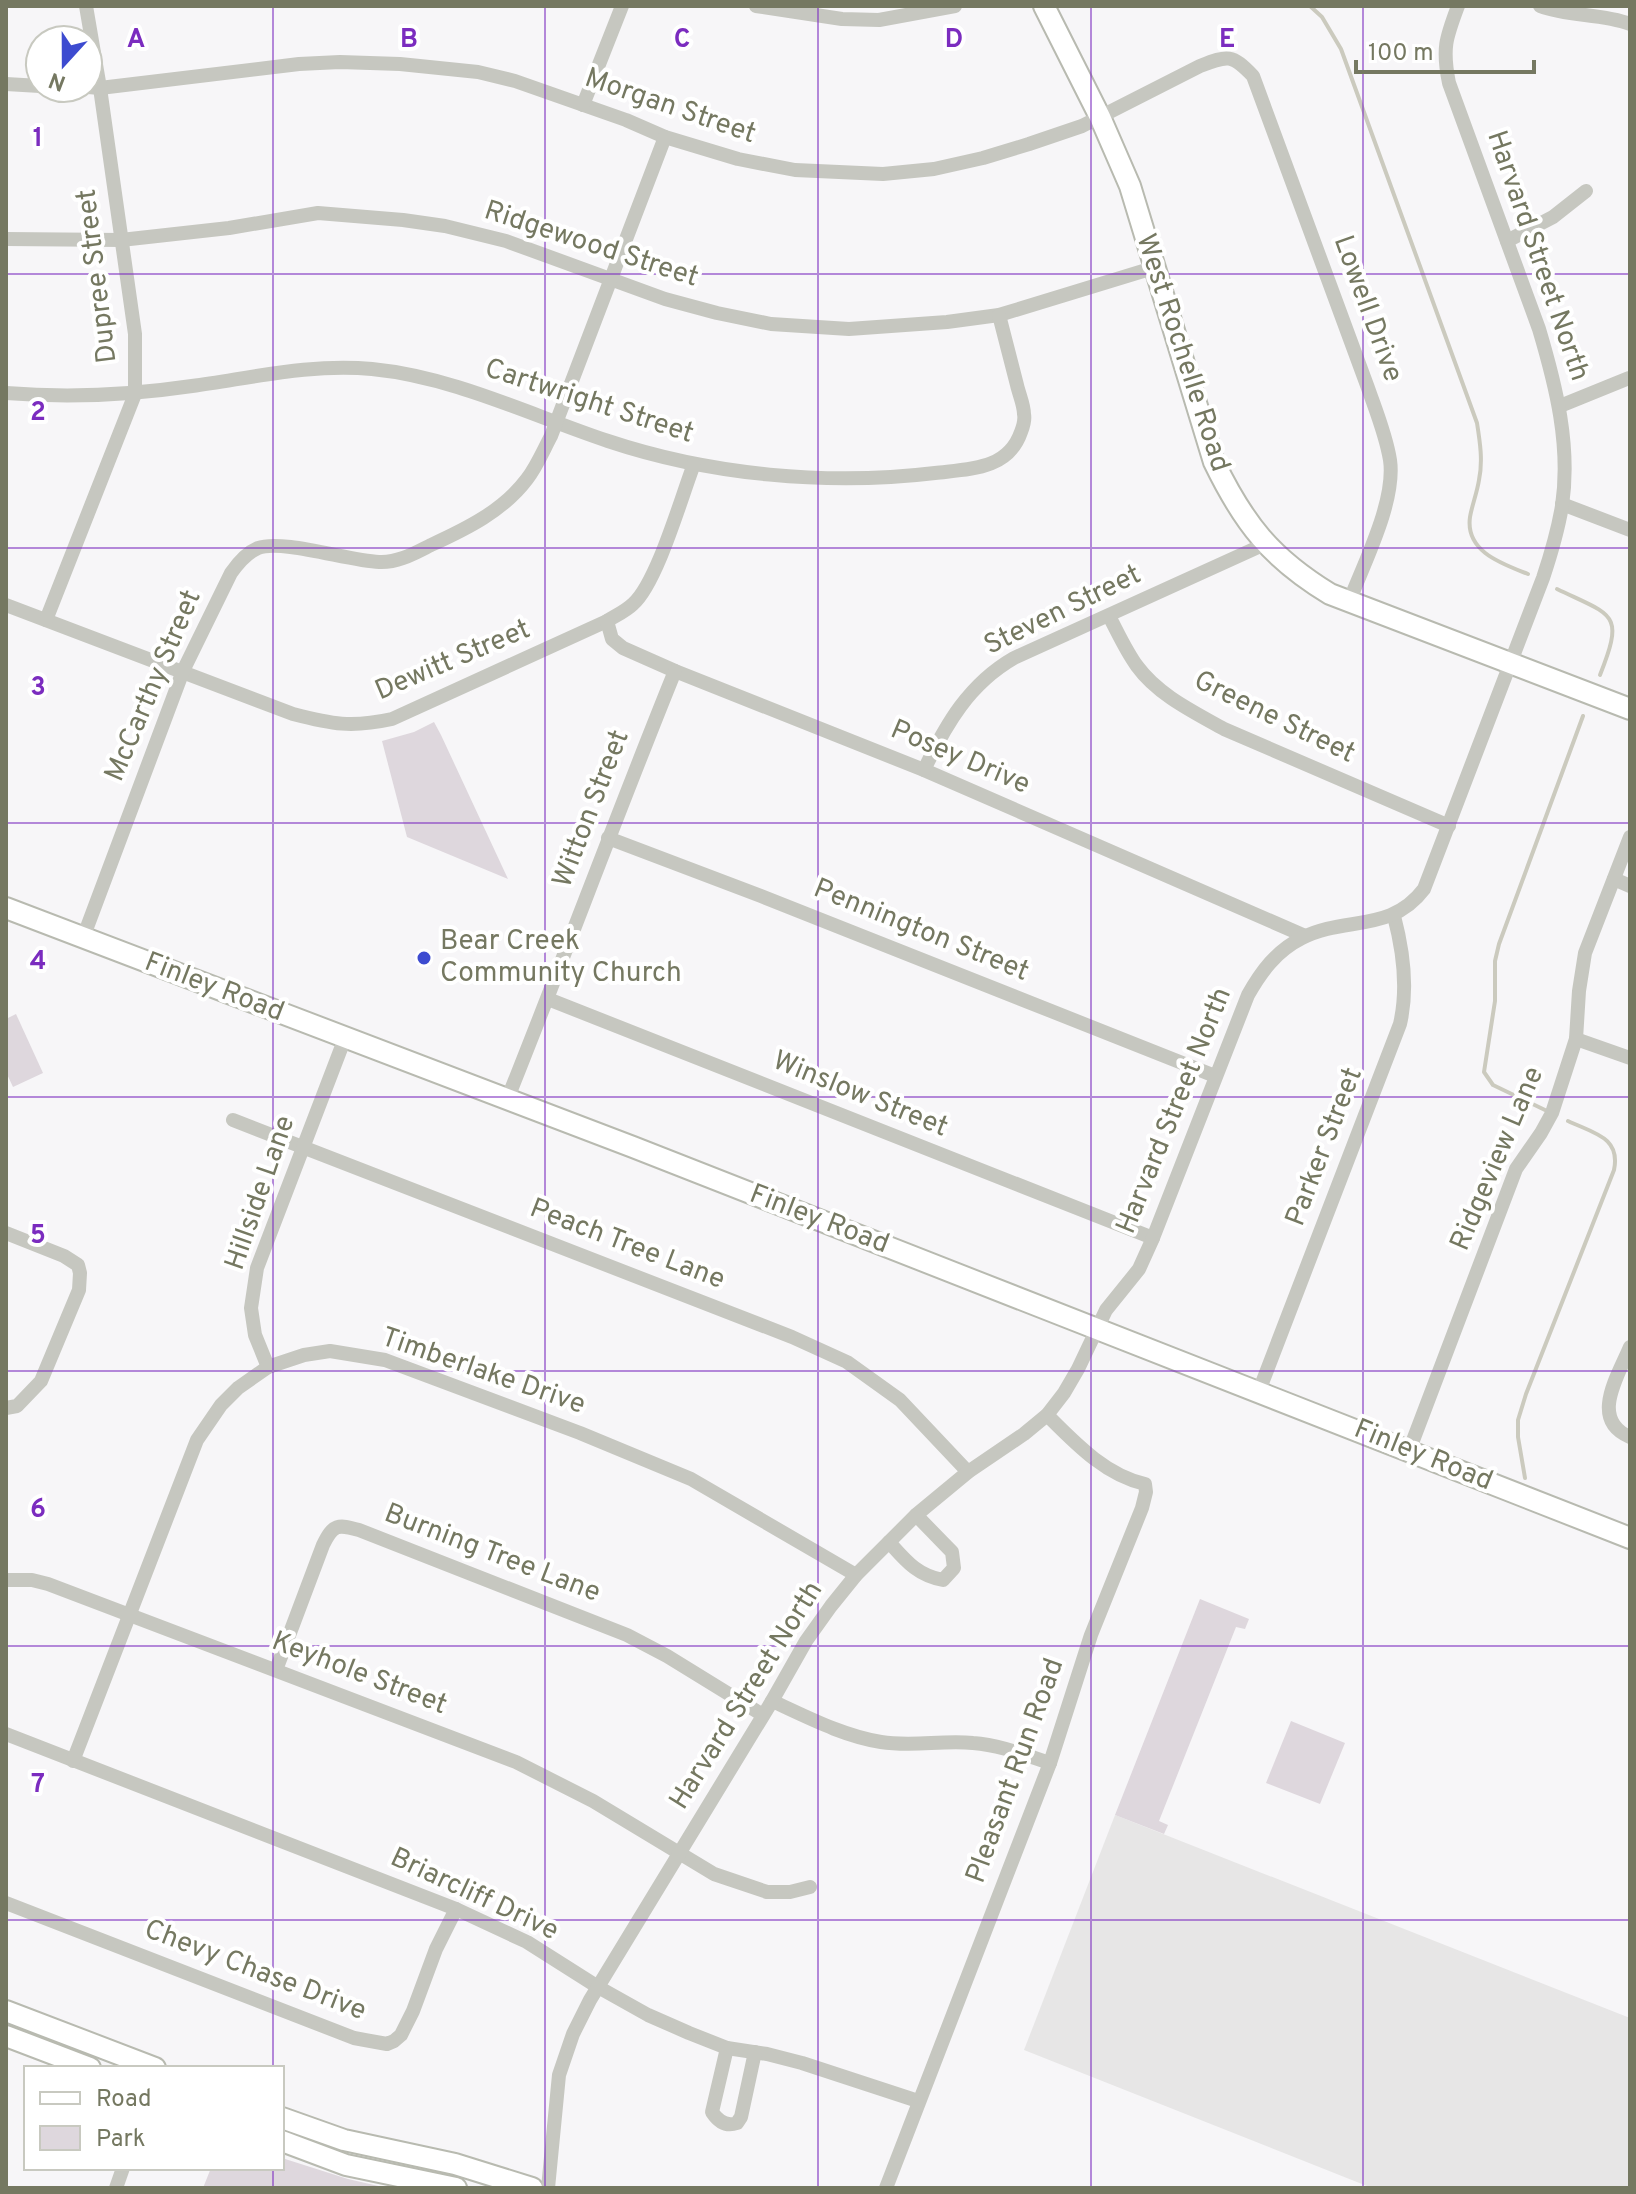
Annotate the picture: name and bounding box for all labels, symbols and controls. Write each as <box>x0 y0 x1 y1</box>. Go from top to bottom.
north arrow <box>24 24 104 104</box>
text: A <box>127 24 145 57</box>
text: B <box>400 24 418 57</box>
text: C <box>674 24 690 57</box>
text: D <box>945 24 963 57</box>
text: E <box>1219 24 1235 57</box>
scale bar <box>1356 24 1534 74</box>
text: 100 m <box>1368 39 1434 69</box>
street label: Morgan Street <box>580 61 760 153</box>
text: N <box>46 65 70 96</box>
text: 1 <box>33 123 43 156</box>
street label: Harvard Street North <box>1477 126 1597 386</box>
street label: Dupree Street <box>69 187 127 365</box>
street label: Ridgewood Street <box>479 193 703 297</box>
street label: West Rochelle Road <box>1127 229 1237 477</box>
street label: Lowell Drive <box>1324 231 1410 387</box>
street label: Cartwright Street <box>480 351 698 453</box>
text: 2 <box>30 397 46 430</box>
street label: Steven Street <box>979 557 1147 665</box>
street label: McCarthy Street <box>97 585 211 787</box>
street label: Dewitt Street <box>370 612 536 710</box>
street label: Greene Street <box>1187 663 1361 773</box>
text: 3 <box>30 672 46 705</box>
street label: Posey Drive <box>885 712 1035 804</box>
street label: Witton Street <box>545 725 639 893</box>
street label: Pennington Street <box>808 871 1034 991</box>
place label: Bear Creek Community Church <box>440 924 682 992</box>
street label: Finley Road <box>139 945 289 1031</box>
text: 4 <box>30 946 46 979</box>
marker: Bear Creek Community Church <box>415 949 433 967</box>
street label: Harvard Street North <box>1109 983 1241 1239</box>
street label: Winslow Street <box>767 1043 953 1147</box>
street label: Ridgeview Lane <box>1443 1062 1553 1256</box>
street label: Parker Street <box>1278 1063 1372 1231</box>
street label: Hillside Lane <box>218 1111 304 1275</box>
street label: Finley Road <box>744 1177 894 1263</box>
street label: Peach Tree Lane <box>524 1191 730 1299</box>
text: 5 <box>30 1220 46 1253</box>
street label: Timberlake Drive <box>376 1320 590 1424</box>
street label: Finley Road <box>1348 1412 1498 1500</box>
text: 6 <box>30 1494 46 1527</box>
street label: Burning Tree Lane <box>379 1496 605 1612</box>
street label: Harvard Street North <box>662 1575 832 1817</box>
street label: Keyhole Street <box>266 1624 452 1724</box>
street label: Pleasant Run Road <box>959 1654 1073 1888</box>
text: 7 <box>31 1769 45 1802</box>
street label: Briarcliff Drive <box>384 1840 564 1950</box>
street label: Chevy Chase Drive <box>139 1912 371 2030</box>
legend <box>24 2066 284 2170</box>
text: Road <box>96 2085 152 2115</box>
text: Park <box>96 2125 146 2155</box>

